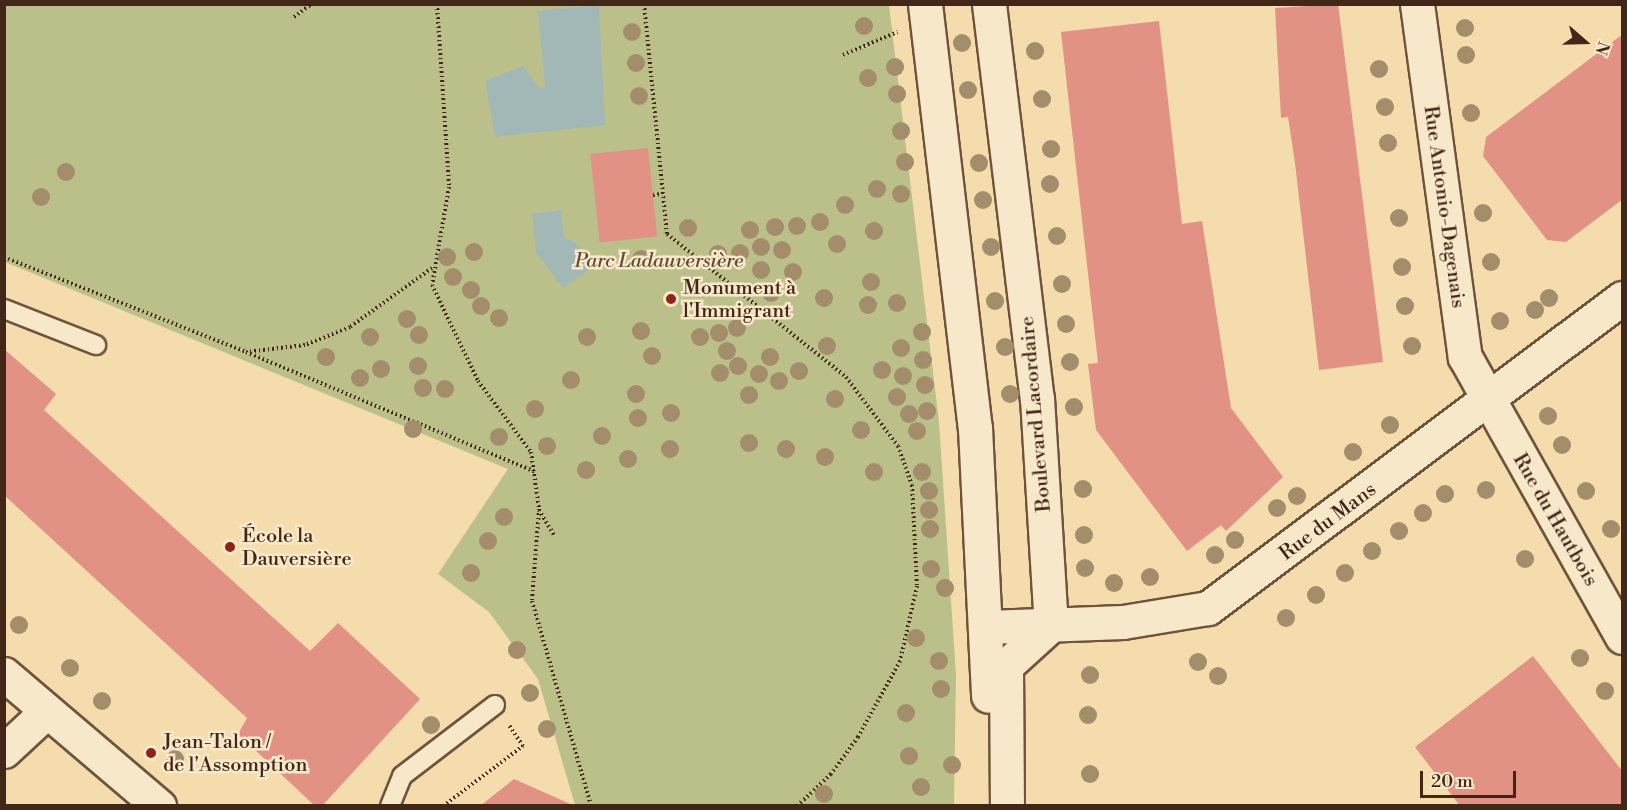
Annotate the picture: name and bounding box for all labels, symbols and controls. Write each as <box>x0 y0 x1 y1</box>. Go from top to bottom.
north arrow <box>1555 12 1615 72</box>
text: N <box>1590 39 1613 58</box>
street label: Rue Antonio-Dagenais <box>1418 104 1470 310</box>
park label: Parc Ladauversière <box>575 249 743 273</box>
place label: Monument à l'Immigrant <box>683 276 796 323</box>
marker: Monument à l'Immigrant <box>664 292 678 306</box>
street label: Boulevard Lacordaire <box>1015 315 1057 513</box>
street label: Rue du Hautbois <box>1507 449 1603 591</box>
street label: Rue du Mans <box>1275 478 1381 566</box>
place label: École la Dauversière <box>242 524 351 571</box>
marker: École la Dauversière <box>223 540 237 554</box>
place label: Jean-Talon / de l'Assomption <box>163 730 307 777</box>
marker: Jean-Talon / de l'Assomption <box>144 746 158 760</box>
scale bar <box>1423 759 1519 797</box>
text: 20 m <box>1431 770 1473 793</box>

